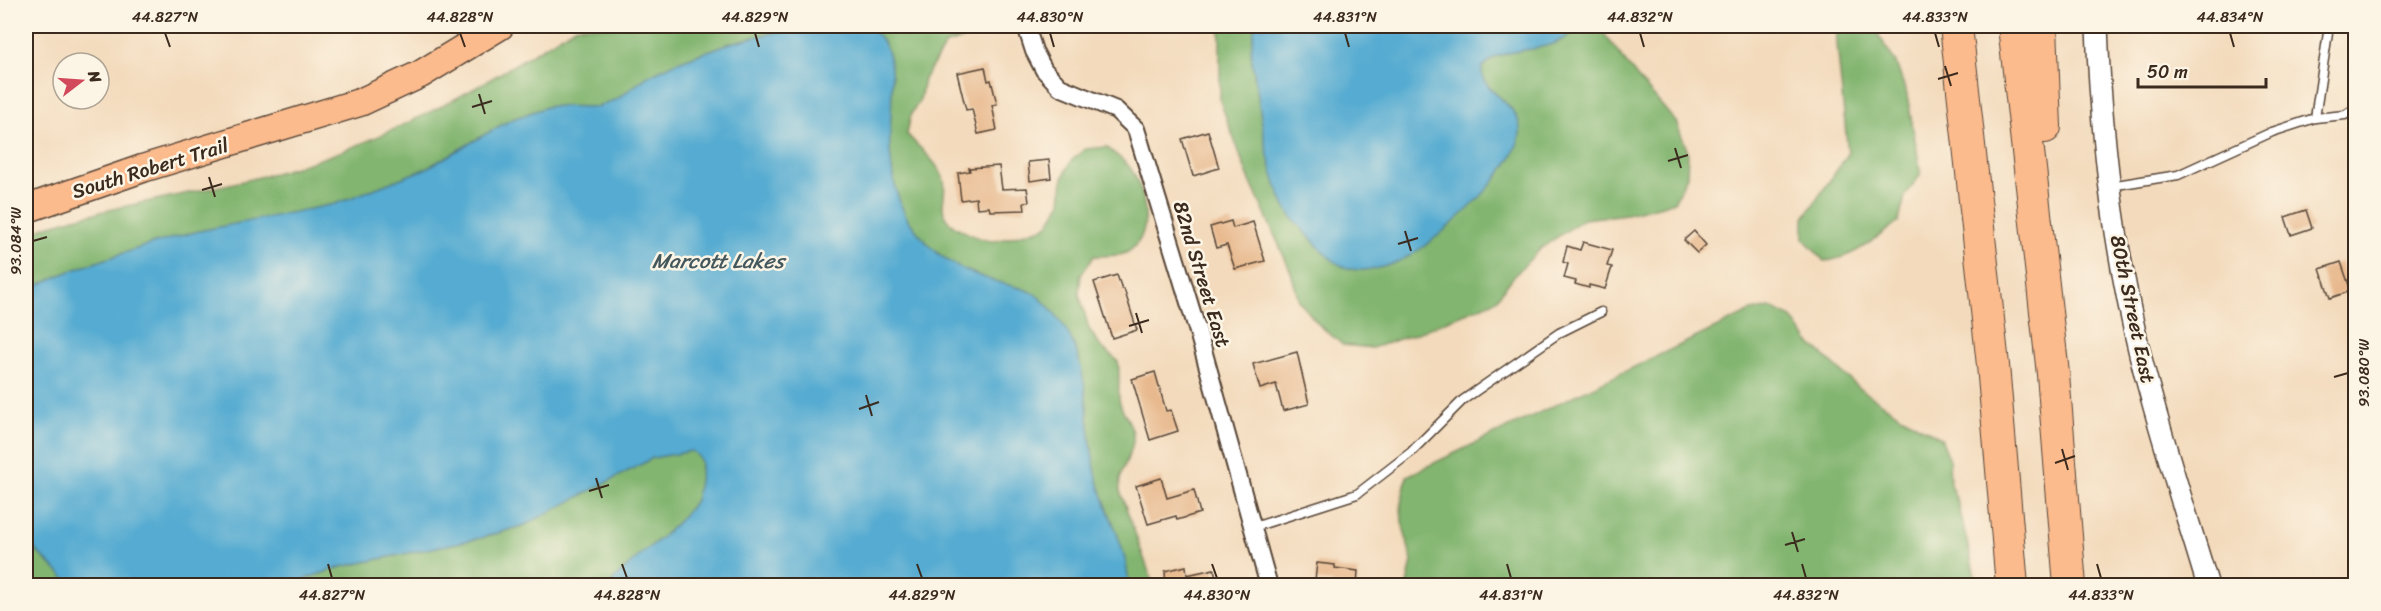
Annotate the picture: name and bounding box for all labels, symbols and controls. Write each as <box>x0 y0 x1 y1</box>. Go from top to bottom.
text: 44.827°N <box>132 4 199 30</box>
text: 44.828°N <box>427 4 494 30</box>
text: 44.829°N <box>721 4 789 30</box>
text: 44.830°N <box>1017 4 1084 30</box>
text: 44.831°N <box>1313 4 1378 30</box>
text: 44.832°N <box>1607 4 1674 30</box>
text: 44.833°N <box>1902 4 1968 30</box>
text: 44.834°N <box>2197 4 2264 30</box>
north arrow <box>51 51 111 111</box>
scale bar <box>2138 51 2266 89</box>
text: 50 m <box>2147 56 2188 88</box>
text: N <box>79 66 111 87</box>
street label: South Robert Trail <box>67 128 234 209</box>
street label: 82nd Street East <box>1163 197 1240 352</box>
text: 93.084°W <box>3 207 29 275</box>
street label: 80th Street East <box>2100 232 2165 387</box>
water label: Marcott Lakes <box>652 242 787 280</box>
text: 93.080°W <box>2351 339 2377 407</box>
text: 44.827°N <box>299 582 366 608</box>
text: 44.828°N <box>594 582 661 608</box>
text: 44.829°N <box>888 582 956 608</box>
text: 44.830°N <box>1184 582 1251 608</box>
text: 44.831°N <box>1479 582 1544 608</box>
text: 44.832°N <box>1773 582 1840 608</box>
text: 44.833°N <box>2068 582 2134 608</box>

